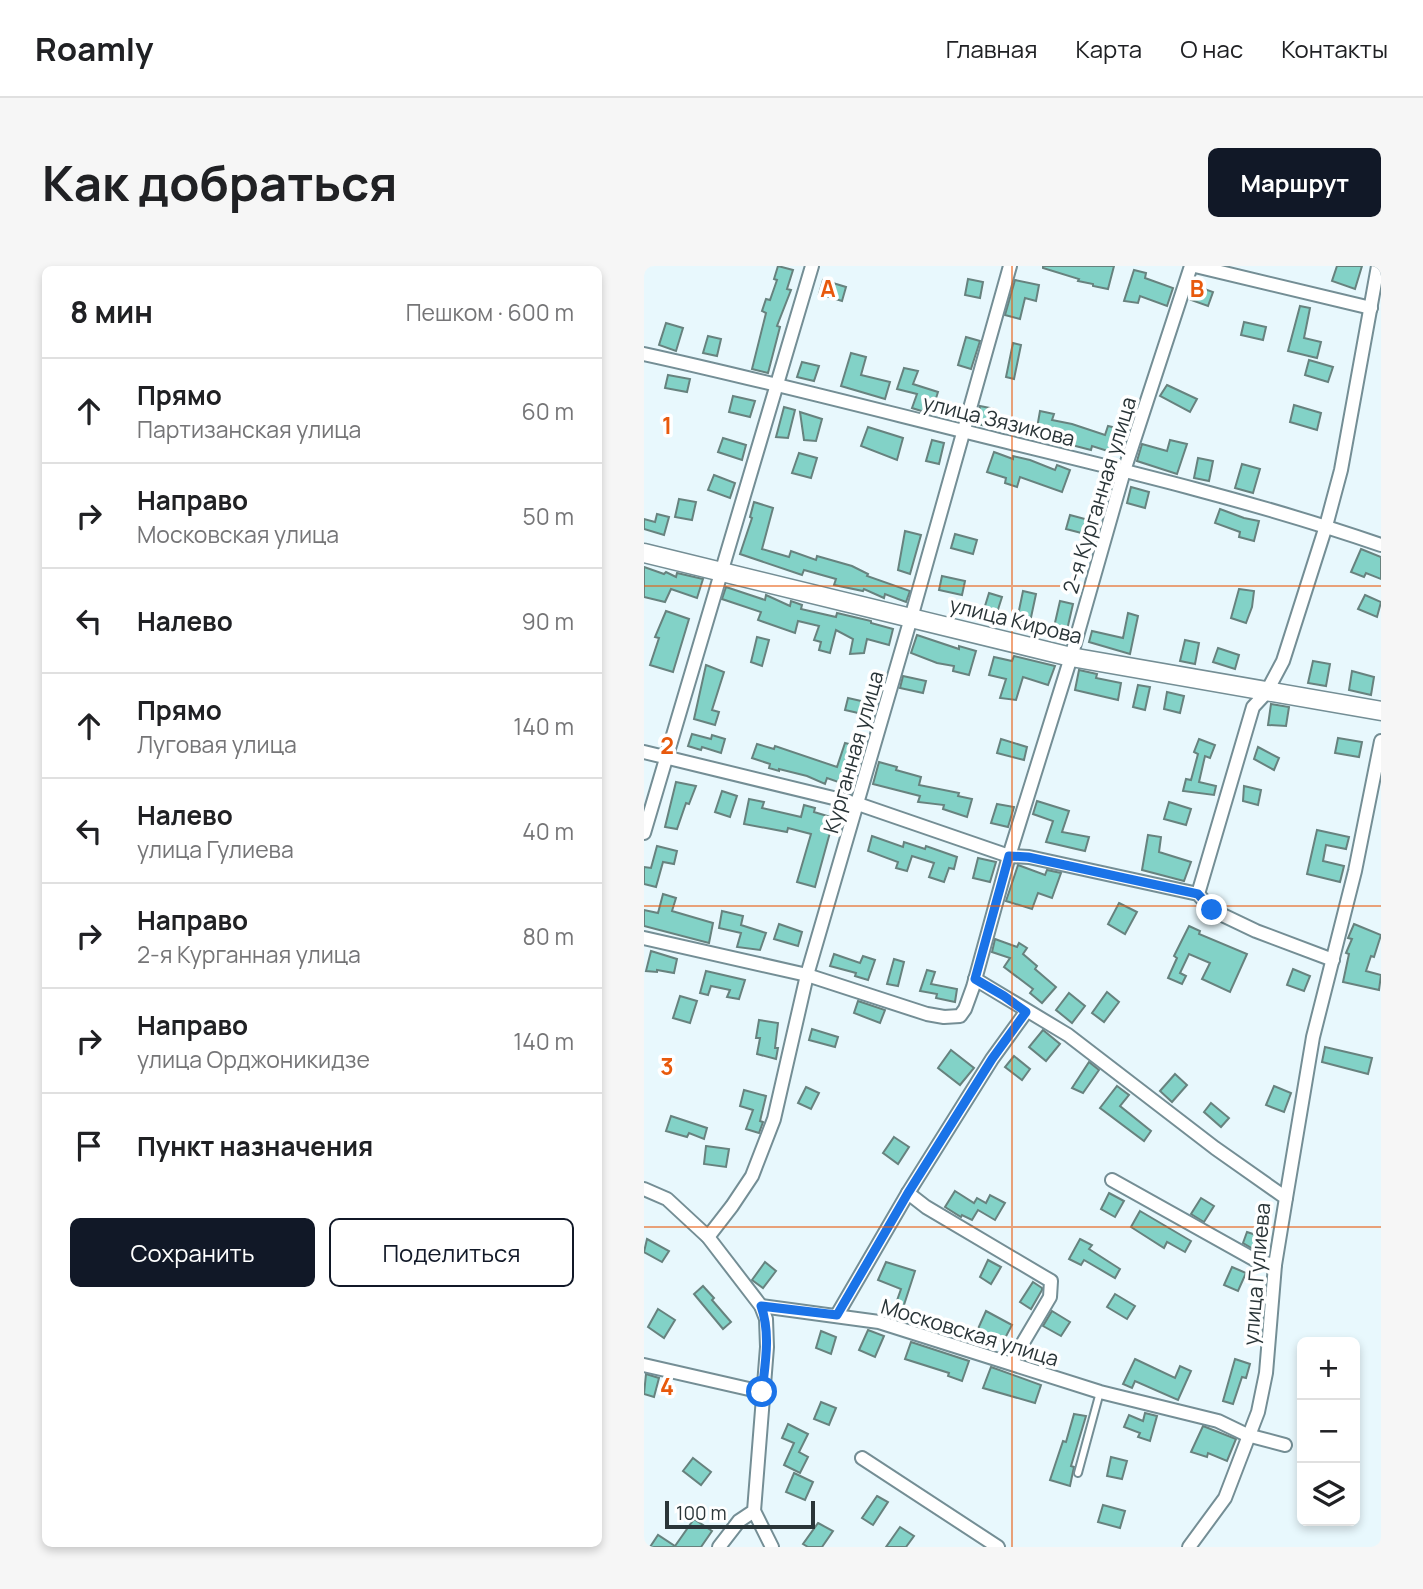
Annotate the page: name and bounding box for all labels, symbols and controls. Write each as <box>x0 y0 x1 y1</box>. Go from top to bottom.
text: Roamly <box>35 26 154 71</box>
text: Главная <box>946 32 1037 65</box>
text: Карта <box>1075 32 1142 65</box>
text: О нас <box>1180 32 1243 65</box>
text: Контакты <box>1281 32 1388 65</box>
button: Маршрут <box>1208 148 1381 217</box>
text: Как добраться <box>42 149 397 216</box>
text: A <box>820 272 836 304</box>
text: B <box>1190 272 1204 304</box>
text: 8 мин <box>70 291 153 332</box>
text: Пешком · 600 m <box>406 296 574 328</box>
text: Прямо <box>137 377 222 413</box>
street label: улица Зязикова <box>920 388 1078 452</box>
icon: ahead <box>70 392 108 430</box>
street label: 2-я Курганная улица <box>1056 393 1142 597</box>
text: 60 m <box>522 395 574 427</box>
text: 1 <box>662 409 672 441</box>
text: Партизанская улица <box>137 413 361 445</box>
text: Направо <box>137 482 248 518</box>
icon: right <box>70 497 108 535</box>
text: 50 m <box>523 500 574 532</box>
text: Московская улица <box>137 518 339 550</box>
street label: улица Кирова <box>947 590 1085 650</box>
icon: left <box>70 602 108 640</box>
text: Налево <box>137 603 233 639</box>
text: 90 m <box>522 605 574 637</box>
street label: Курганная улица <box>816 668 890 836</box>
text: Прямо <box>137 692 222 728</box>
icon: ahead <box>70 707 108 745</box>
text: 140 m <box>513 710 574 742</box>
text: Луговая улица <box>137 728 297 760</box>
text: 2 <box>660 729 674 761</box>
text: Налево <box>137 797 233 833</box>
icon: left <box>70 812 108 850</box>
text: 40 m <box>522 815 574 847</box>
text: улица Гулиева <box>137 833 294 865</box>
route end <box>1196 894 1227 925</box>
text: Направо <box>137 902 248 938</box>
icon: right <box>70 917 108 955</box>
text: 80 m <box>523 920 574 952</box>
text: 2-я Курганная улица <box>137 938 361 970</box>
text: Направо <box>137 1007 248 1043</box>
icon: right <box>70 1022 108 1060</box>
text: 140 m <box>513 1025 574 1057</box>
text: улица Орджоникидзе <box>137 1043 370 1075</box>
text: 3 <box>660 1050 674 1082</box>
icon: arrive <box>70 1127 108 1165</box>
text: Пункт назначения <box>137 1128 373 1164</box>
street label: улица Гулиева <box>1236 1202 1276 1346</box>
button: Сохранить <box>70 1218 315 1287</box>
button: Поделиться <box>329 1218 574 1287</box>
street label: Московская улица <box>878 1292 1062 1372</box>
map controls <box>1297 1337 1360 1526</box>
button: + <box>1297 1337 1360 1400</box>
text: 4 <box>660 1370 674 1402</box>
route start <box>746 1376 777 1407</box>
button: − <box>1297 1400 1360 1463</box>
button: layers <box>1297 1463 1360 1526</box>
scale bar <box>665 1498 816 1530</box>
text: 100 m <box>676 1500 727 1526</box>

